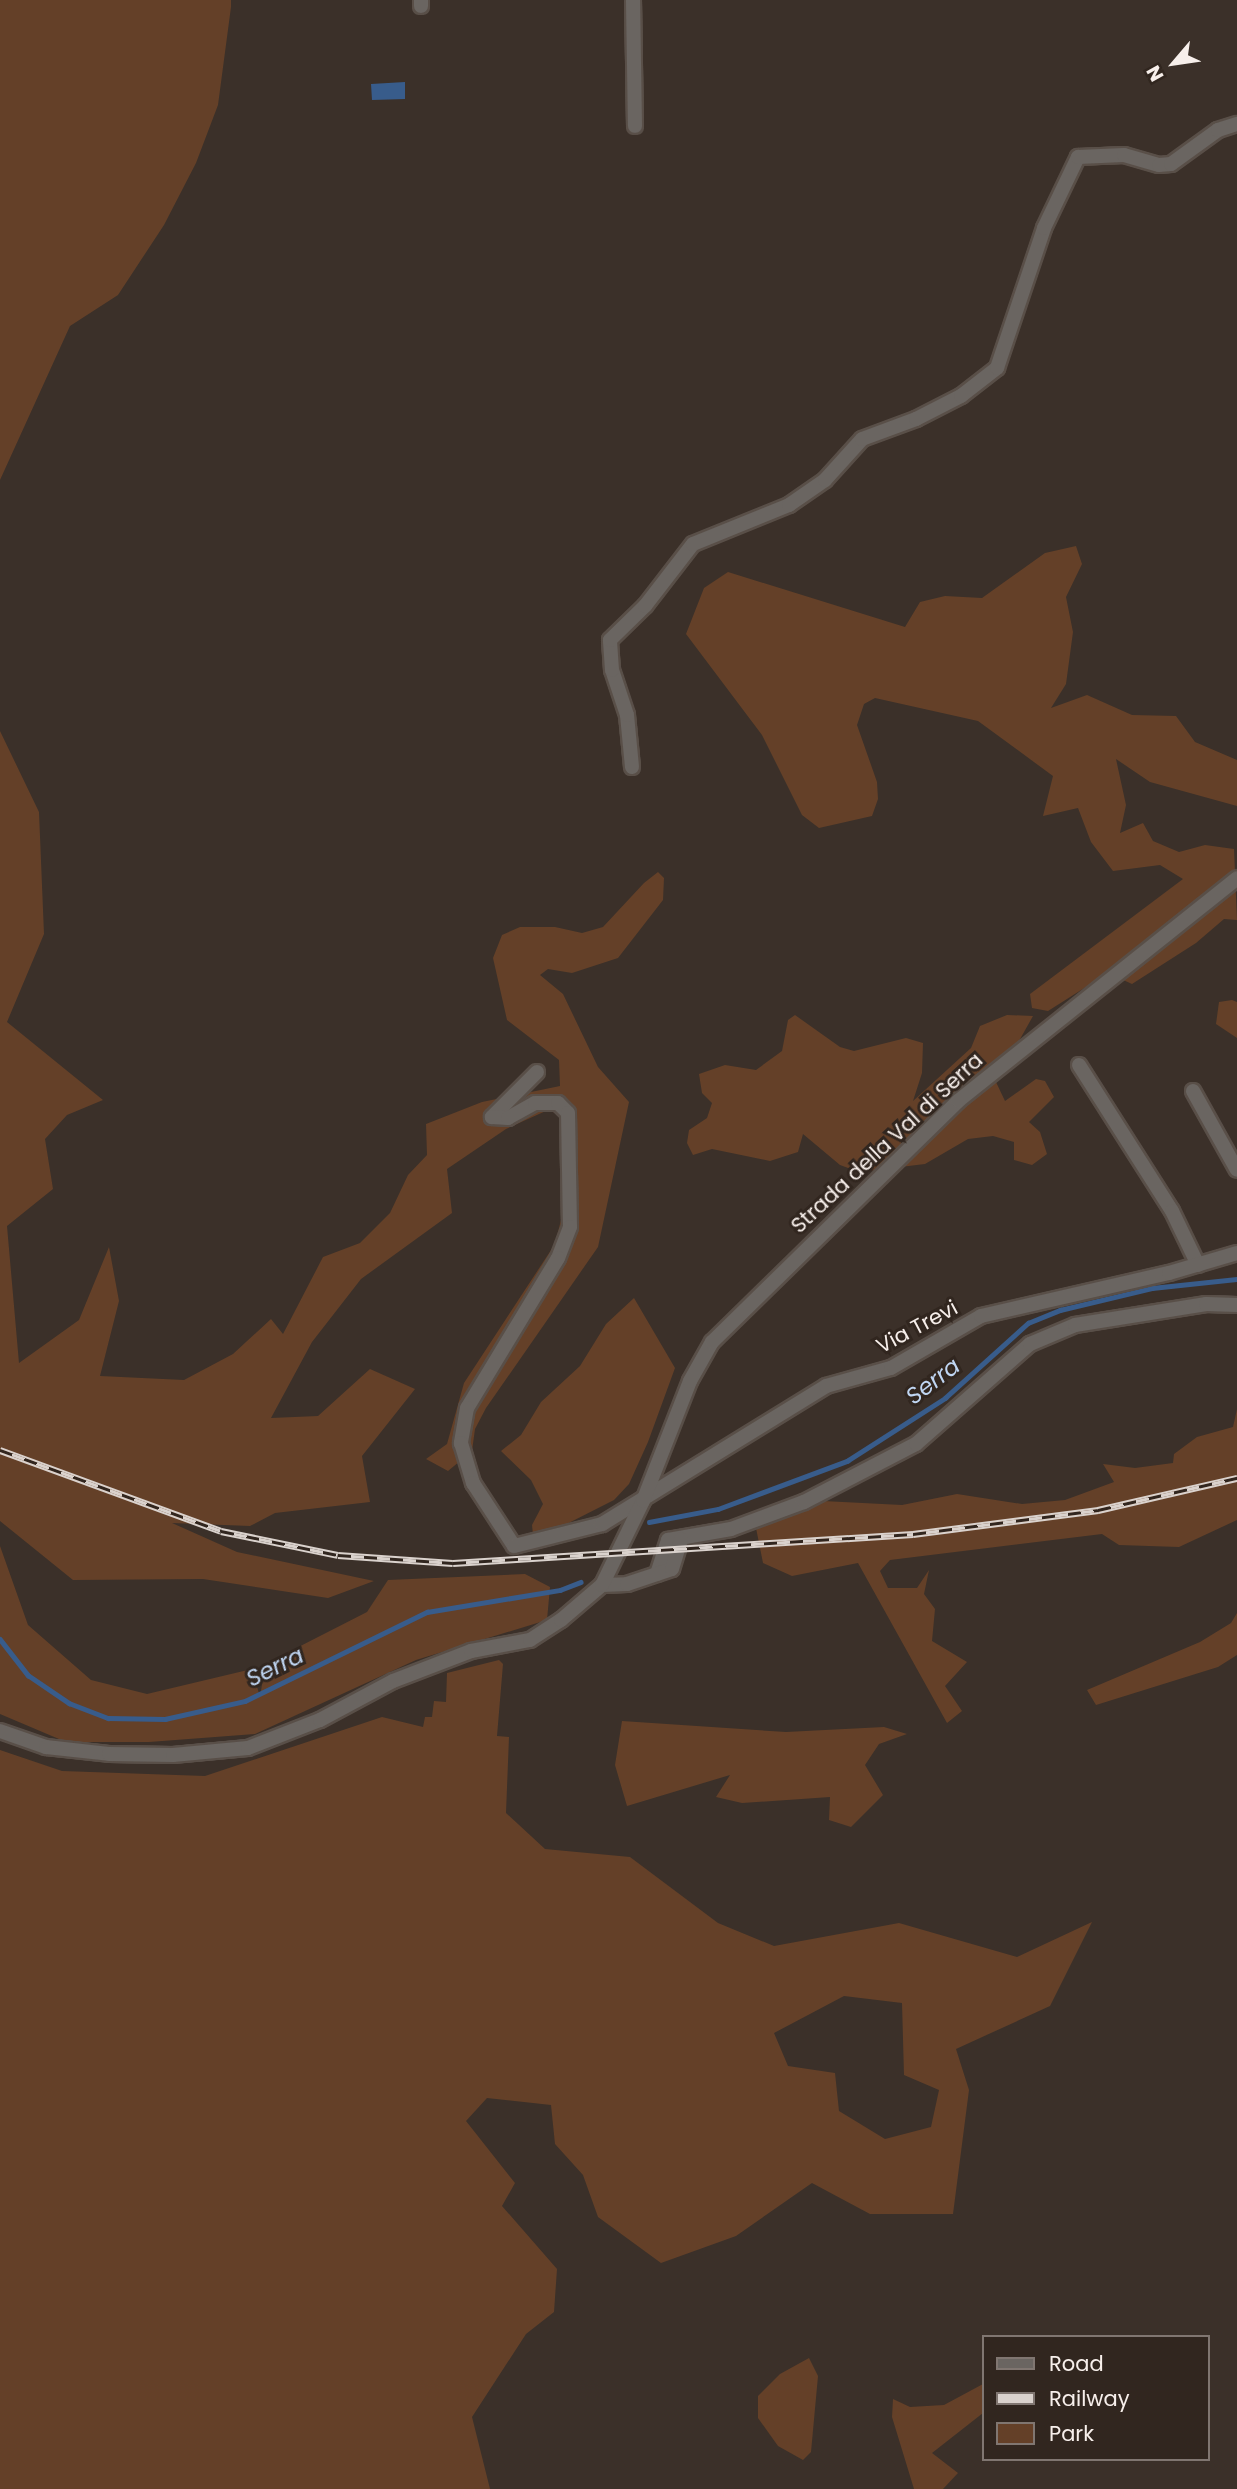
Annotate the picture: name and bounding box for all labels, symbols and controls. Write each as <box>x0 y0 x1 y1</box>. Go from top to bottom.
north arrow <box>1139 28 1209 98</box>
text: N <box>1140 61 1170 86</box>
street label: Strada della Val di Serra <box>786 1048 988 1238</box>
street label: Via Trevi <box>872 1295 962 1359</box>
water label: Serra <box>901 1352 965 1410</box>
water label: Serra <box>242 1641 308 1693</box>
legend <box>982 2335 1209 2461</box>
text: Road <box>1049 2349 1104 2378</box>
text: Railway <box>1049 2384 1130 2413</box>
text: Park <box>1049 2419 1094 2448</box>

